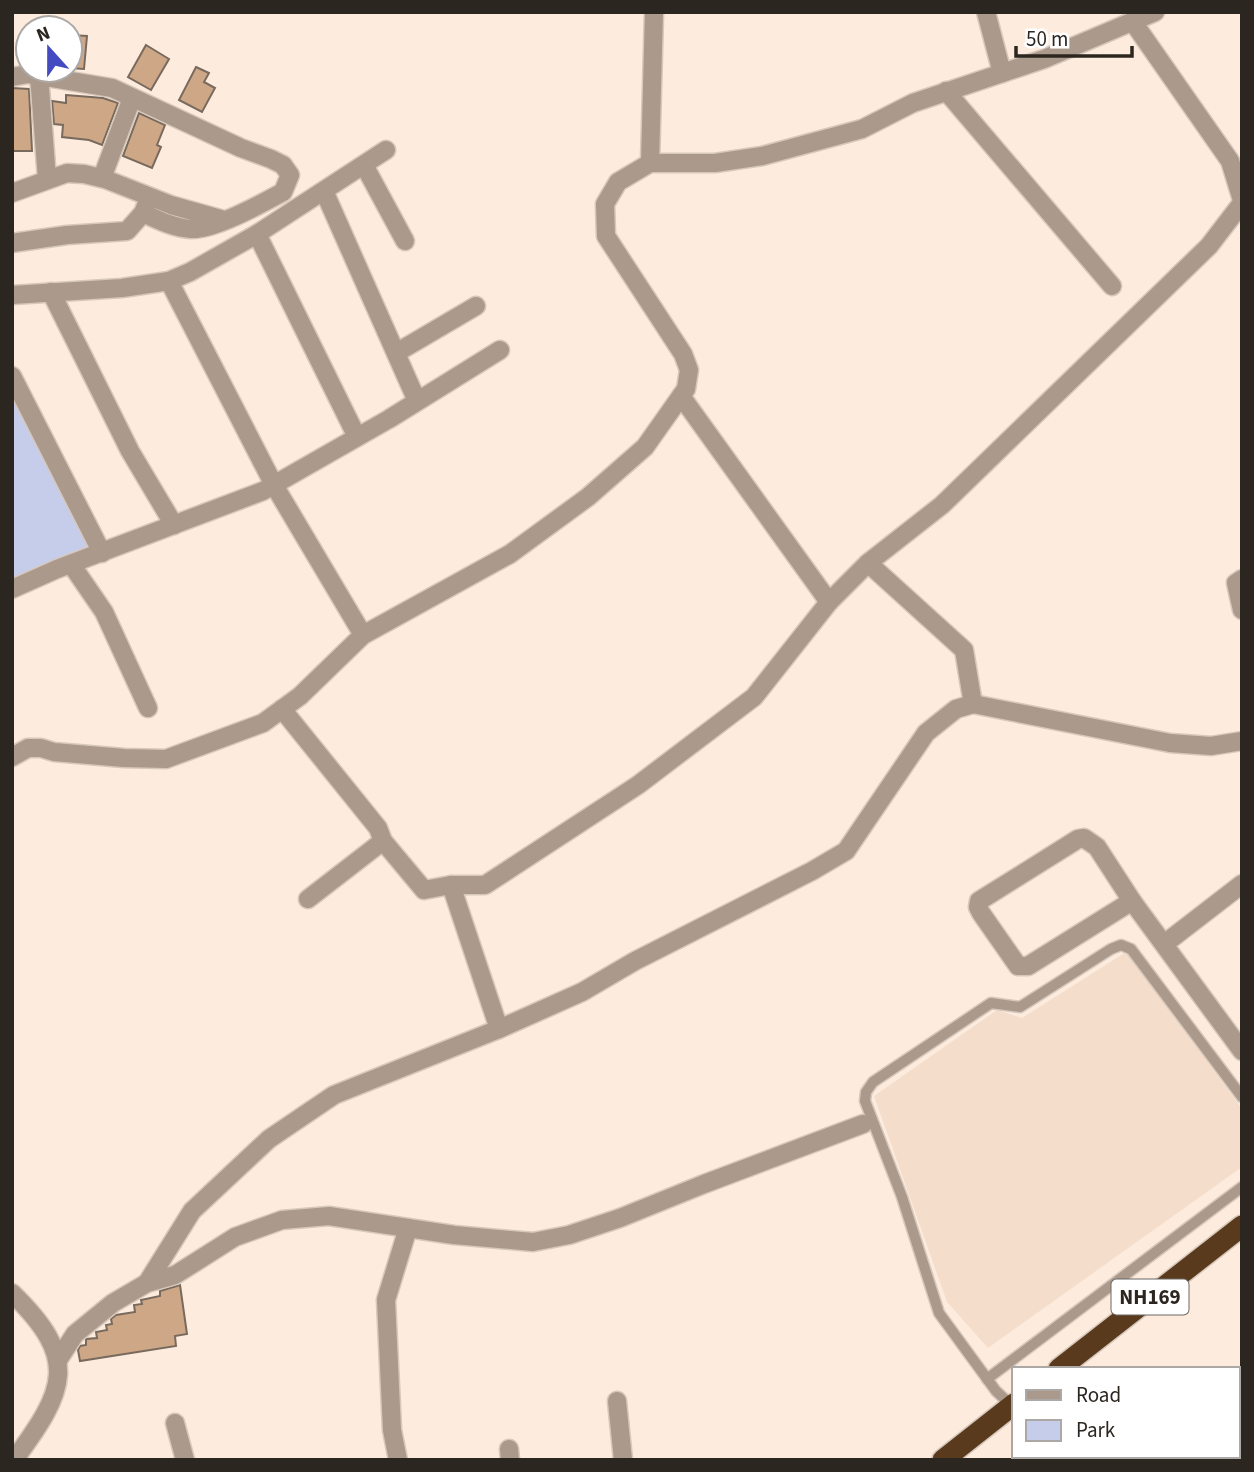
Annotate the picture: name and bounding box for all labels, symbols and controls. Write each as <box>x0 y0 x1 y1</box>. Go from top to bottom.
north arrow <box>14 14 84 84</box>
scale bar <box>1016 14 1132 58</box>
text: N <box>33 20 54 49</box>
text: 50 m <box>1026 24 1068 54</box>
road number: NH169 <box>1112 1280 1188 1314</box>
legend <box>1012 1367 1240 1458</box>
text: Road <box>1076 1380 1121 1410</box>
text: Park <box>1076 1415 1116 1445</box>

